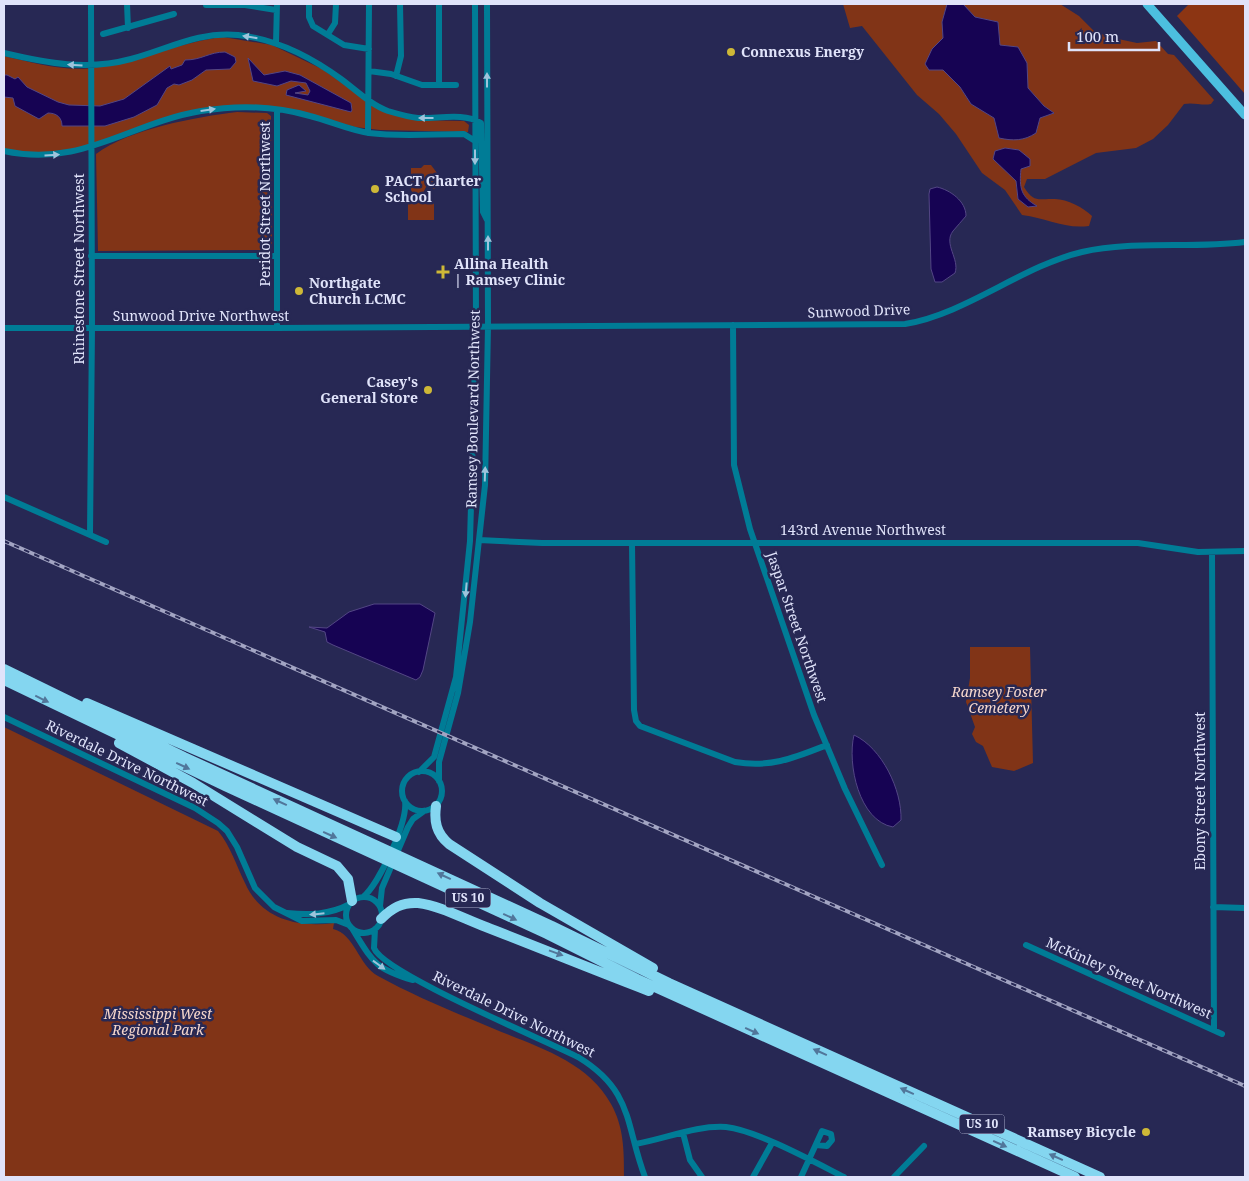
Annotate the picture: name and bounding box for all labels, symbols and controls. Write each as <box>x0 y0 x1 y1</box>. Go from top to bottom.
scale bar <box>1069 20 1159 52</box>
text: 100 m <box>1076 26 1119 46</box>
one-way arrow <box>242 33 258 41</box>
place label: Connexus Energy <box>741 42 865 61</box>
marker: Connexus Energy <box>725 46 737 58</box>
one-way arrow <box>66 61 82 69</box>
one-way arrow <box>483 72 491 88</box>
one-way arrow <box>200 106 216 114</box>
one-way arrow <box>418 114 434 122</box>
street label: Peridot Street Northwest <box>255 121 274 286</box>
one-way arrow <box>471 150 479 166</box>
one-way arrow <box>44 151 60 159</box>
place label: PACT Charter School <box>385 171 482 206</box>
street label: Rhinestone Street Northwest <box>69 173 88 365</box>
marker: PACT Charter School <box>369 183 381 195</box>
one-way arrow <box>484 234 492 250</box>
place label: Allina Health | Ramsey Clinic <box>454 254 565 289</box>
marker: Allina Health | Ramsey Clinic <box>436 265 450 279</box>
place label: Northgate Church LCMC <box>309 273 406 308</box>
marker: Northgate Church LCMC <box>293 285 305 297</box>
street label: Sunwood Drive <box>807 299 911 322</box>
street label: Sunwood Drive Northwest <box>113 306 289 325</box>
street label: Ramsey Boulevard Northwest <box>461 310 484 508</box>
place label: Casey's General Store <box>320 372 418 407</box>
marker: Casey's General Store <box>422 384 434 396</box>
one-way arrow <box>481 465 489 481</box>
street label: 143rd Avenue Northwest <box>780 520 946 539</box>
street label: Jaspar Street Northwest <box>762 548 832 705</box>
one-way arrow <box>461 582 469 598</box>
park label: Ramsey Foster Cemetery <box>950 682 1047 717</box>
one-way arrow <box>35 695 49 703</box>
street label: Ebony Street Northwest <box>1190 712 1209 870</box>
street label: Riverdale Drive Northwest <box>43 715 212 810</box>
one-way arrow <box>176 763 190 771</box>
one-way arrow <box>273 797 287 805</box>
one-way arrow <box>323 831 337 839</box>
one-way arrow <box>437 872 451 880</box>
road number: US 10 <box>446 888 490 908</box>
one-way arrow <box>309 910 325 918</box>
one-way arrow <box>503 913 517 921</box>
street label: McKinley Street Northwest <box>1043 932 1215 1023</box>
one-way arrow <box>549 949 564 957</box>
one-way arrow <box>372 960 385 970</box>
street label: Riverdale Drive Northwest <box>430 966 599 1061</box>
park label: Mississippi West Regional Park <box>103 1004 213 1039</box>
one-way arrow <box>745 1027 759 1035</box>
one-way arrow <box>813 1047 827 1055</box>
one-way arrow <box>900 1087 914 1095</box>
road number: US 10 <box>960 1114 1004 1134</box>
place label: Ramsey Bicycle <box>1027 1122 1136 1141</box>
marker: Ramsey Bicycle <box>1140 1126 1152 1138</box>
one-way arrow <box>993 1141 1007 1149</box>
one-way arrow <box>1049 1153 1063 1161</box>

